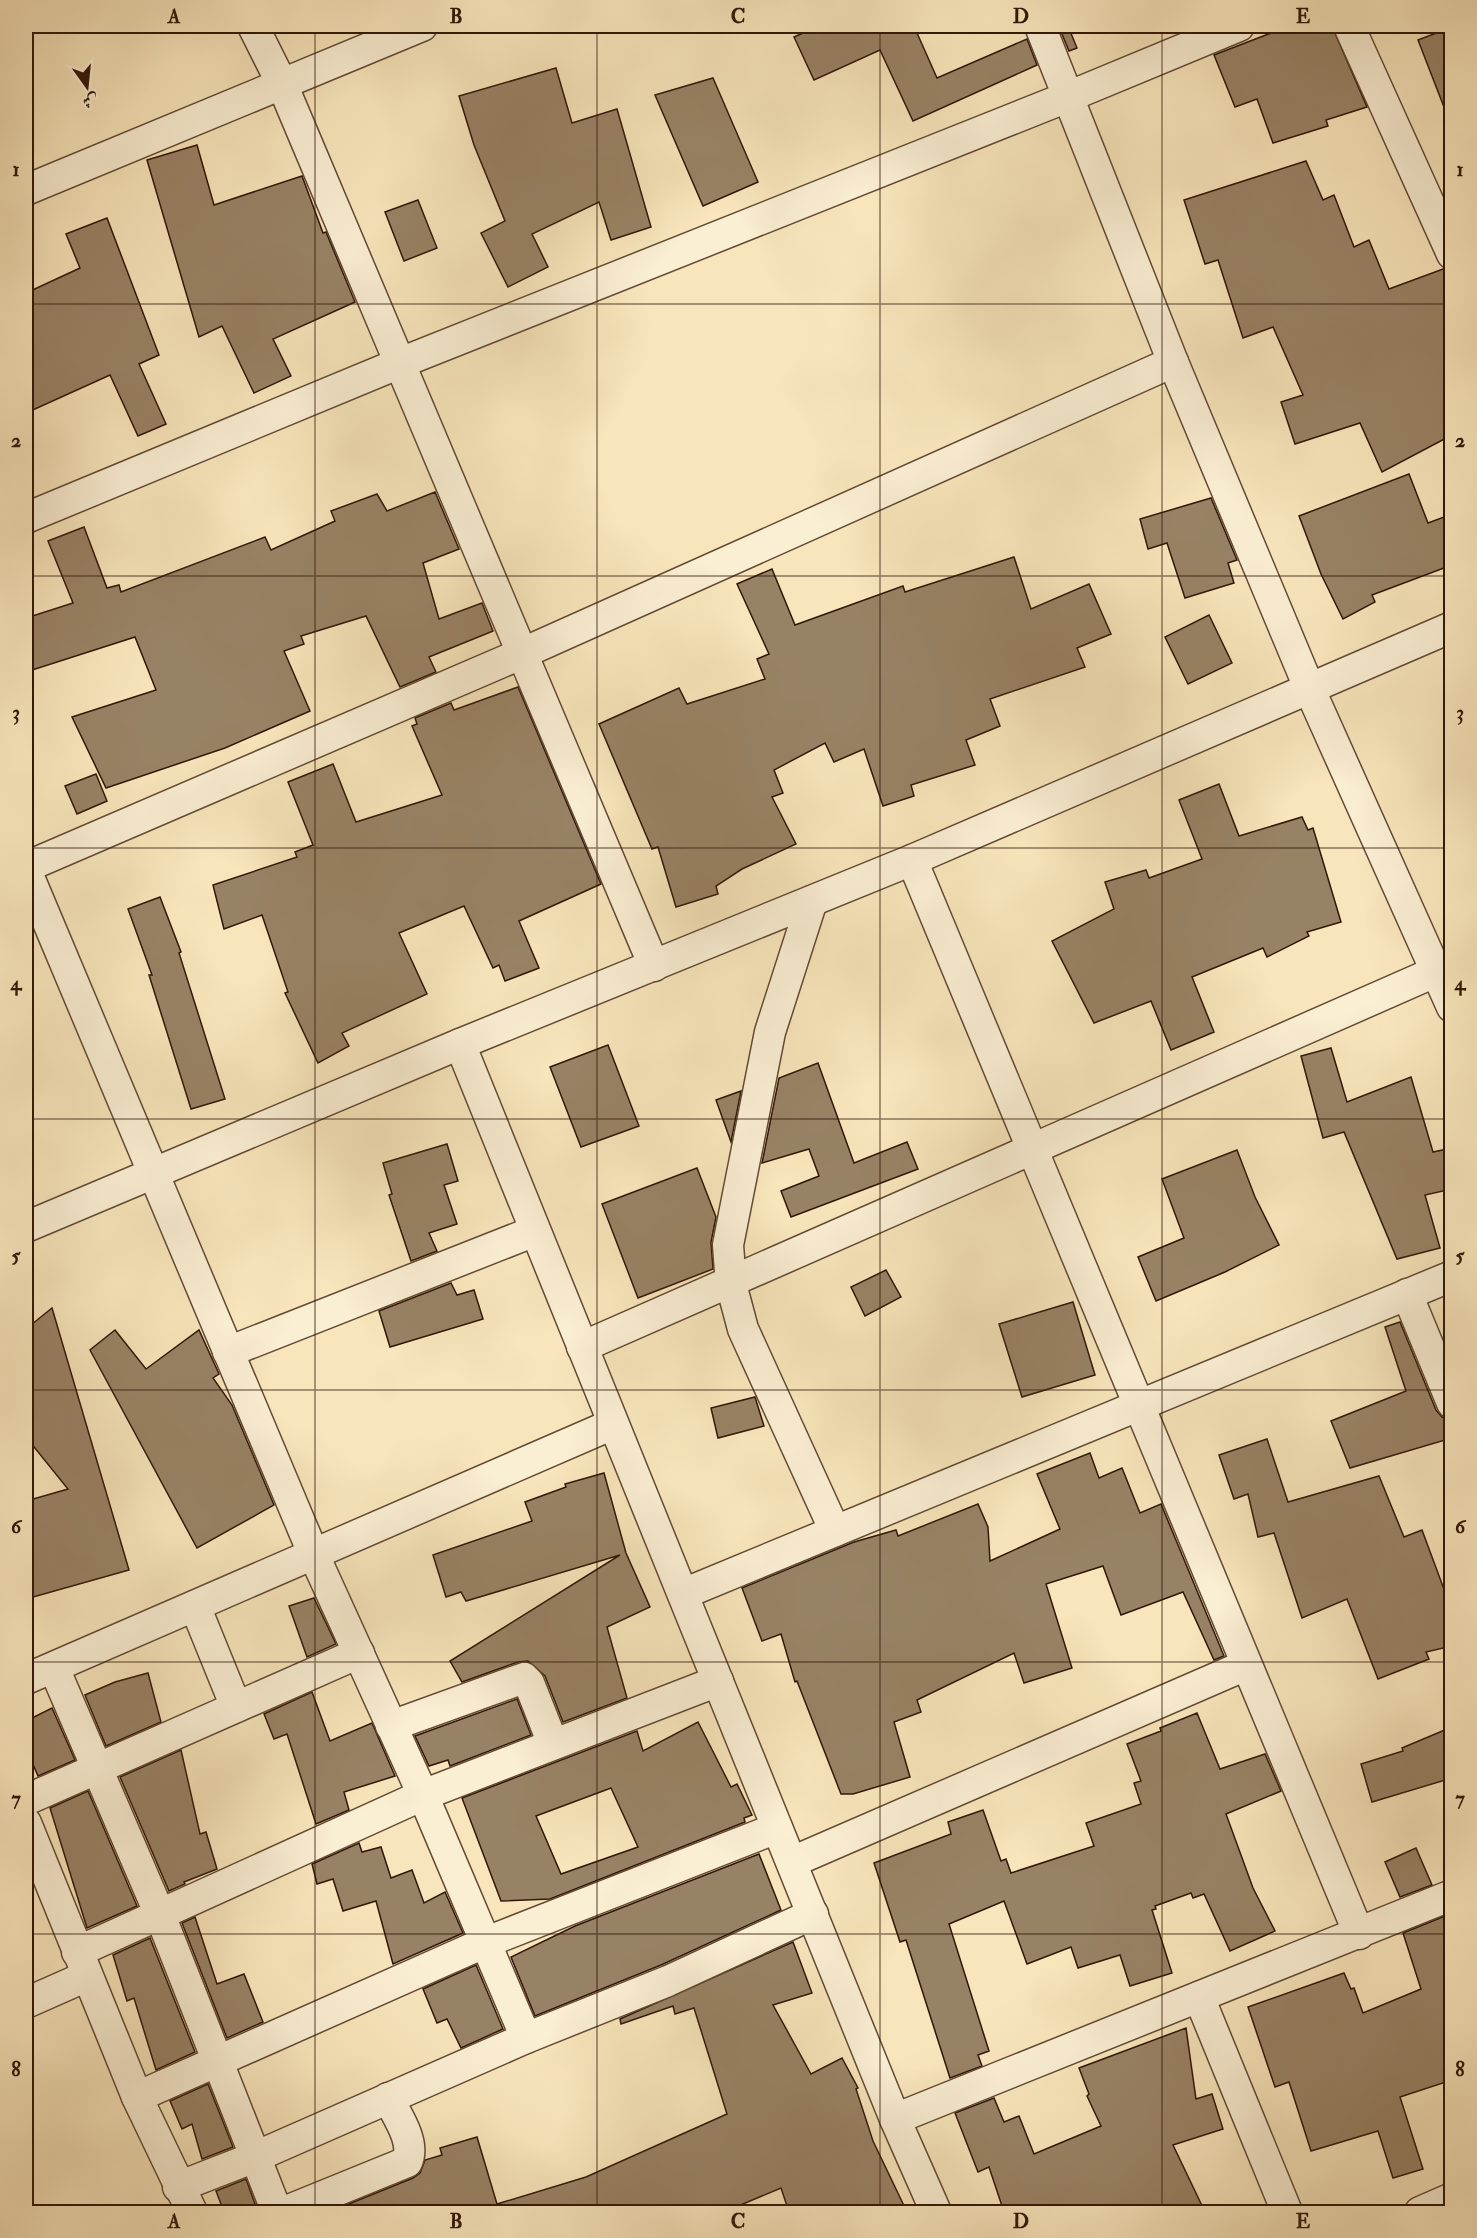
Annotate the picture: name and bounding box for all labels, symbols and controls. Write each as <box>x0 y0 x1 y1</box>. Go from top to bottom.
text: A <box>167 4 181 29</box>
text: B <box>449 4 463 29</box>
text: C <box>731 4 745 29</box>
text: D <box>1013 4 1029 29</box>
text: E <box>1296 4 1311 29</box>
north arrow <box>57 57 117 117</box>
text: ش <box>80 89 101 112</box>
text: 1 <box>12 157 20 182</box>
text: 1 <box>1456 157 1464 182</box>
text: 2 <box>11 428 21 453</box>
text: 2 <box>1455 428 1465 453</box>
text: 3 <box>12 700 20 725</box>
text: 3 <box>1456 700 1464 725</box>
text: 4 <box>10 971 23 996</box>
text: 4 <box>1454 971 1467 996</box>
text: 5 <box>12 1243 22 1268</box>
text: 5 <box>1456 1243 1466 1268</box>
text: 6 <box>11 1514 23 1539</box>
text: 6 <box>1455 1514 1467 1539</box>
text: 7 <box>11 1786 21 1811</box>
text: 7 <box>1455 1786 1465 1811</box>
text: 8 <box>11 2057 21 2082</box>
text: 8 <box>1455 2057 1465 2082</box>
text: A <box>167 2209 181 2234</box>
text: B <box>449 2209 463 2234</box>
text: C <box>731 2209 745 2234</box>
text: D <box>1013 2209 1029 2234</box>
text: E <box>1296 2209 1311 2234</box>

